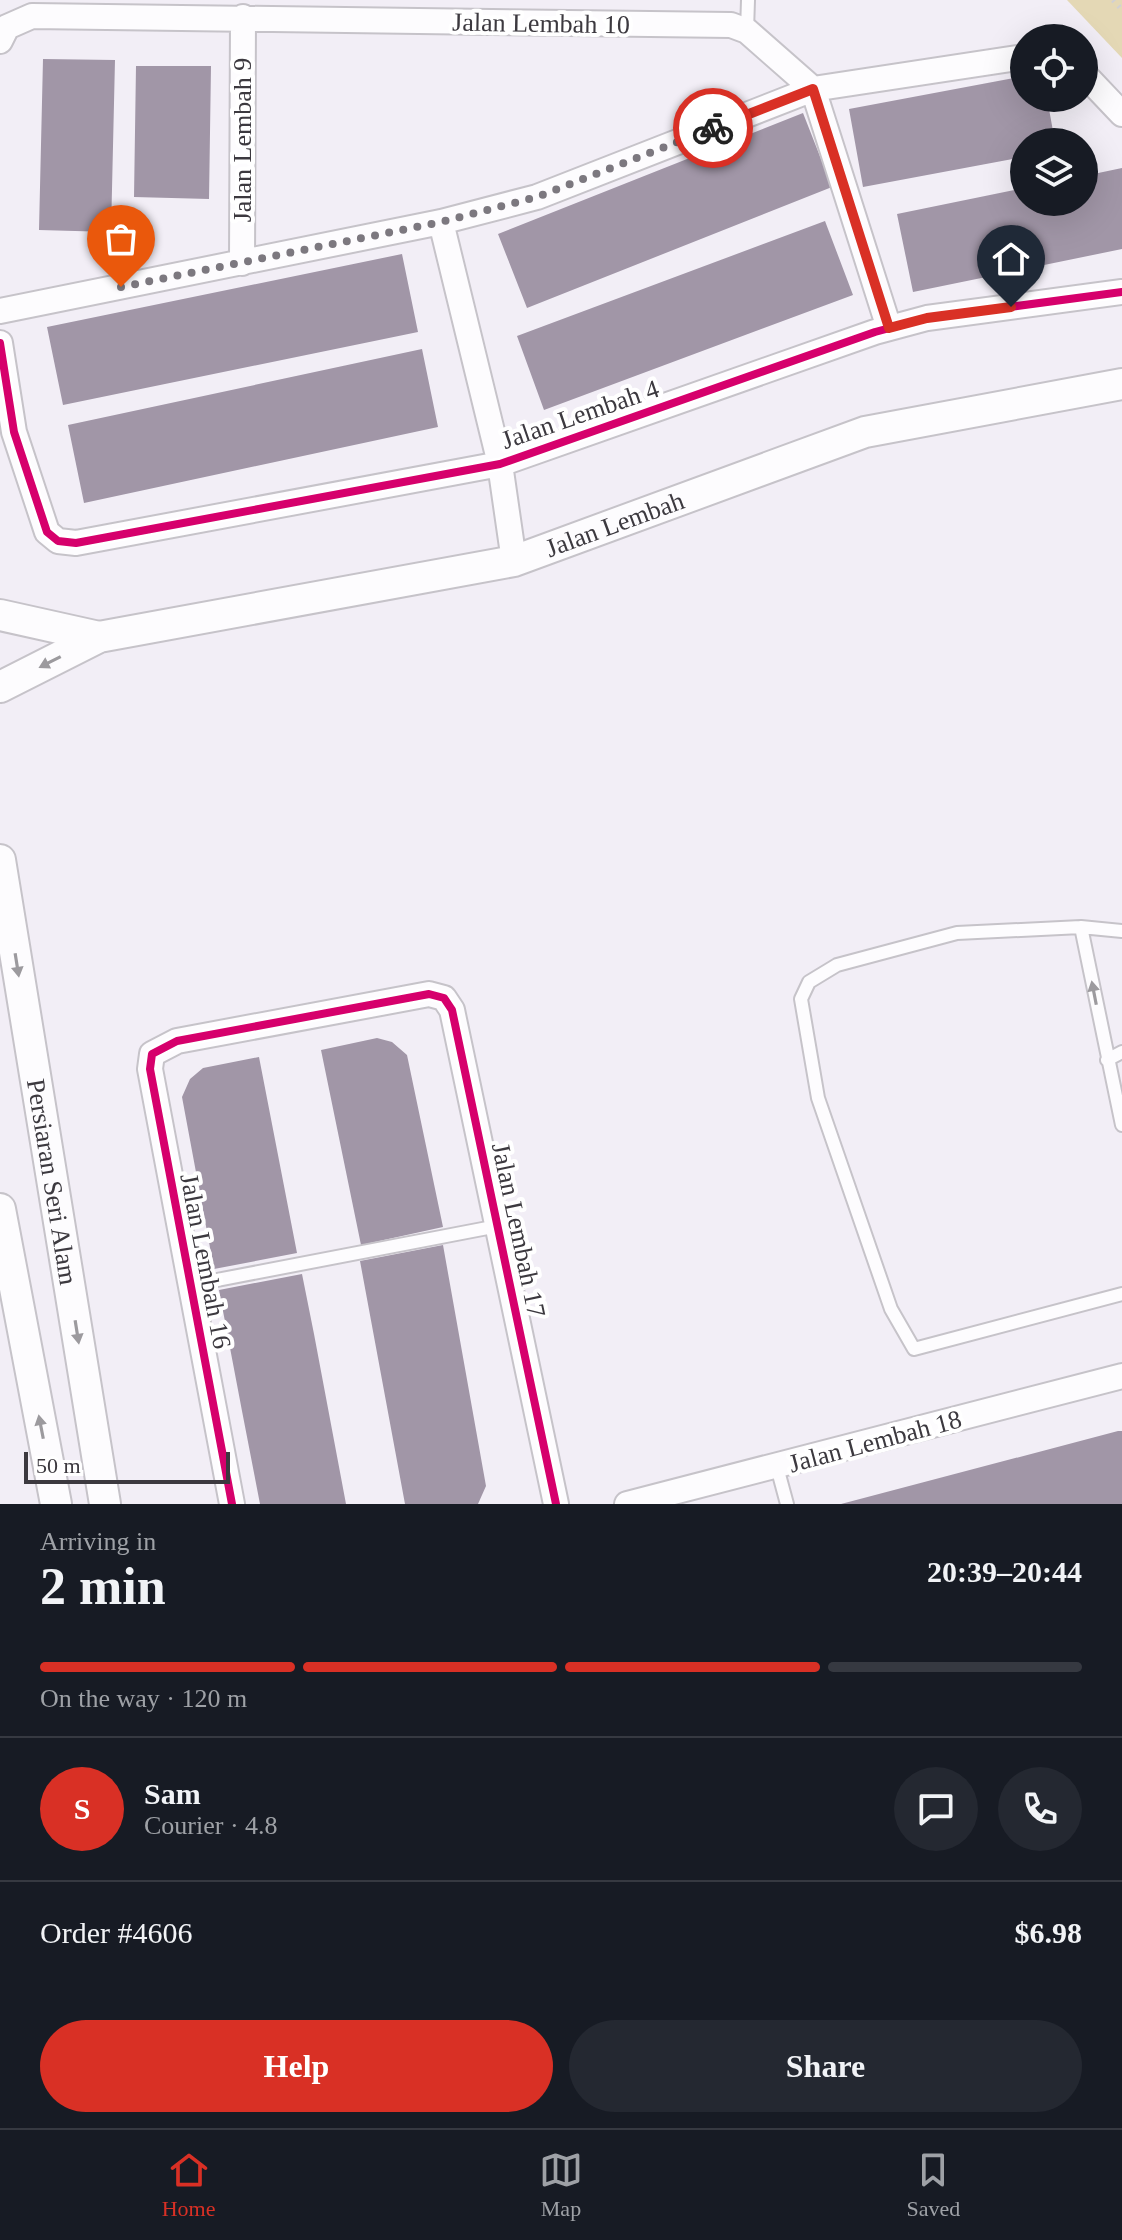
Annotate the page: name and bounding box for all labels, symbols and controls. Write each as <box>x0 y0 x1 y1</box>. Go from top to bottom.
street label: Jalan Lembah 10 <box>452 7 630 40</box>
map controls <box>1010 24 1098 216</box>
button: locate <box>1010 24 1098 112</box>
street label: Jalan Lembah 9 <box>228 58 257 222</box>
courier <box>673 88 753 168</box>
icon: bike <box>691 106 735 150</box>
button: layers <box>1010 128 1098 216</box>
pin <box>87 205 155 287</box>
icon: bag <box>99 217 143 261</box>
pin <box>977 225 1045 307</box>
icon: home <box>989 237 1033 281</box>
street label: Jalan Lembah 4 <box>498 374 663 455</box>
street label: Jalan Lembah <box>542 486 688 563</box>
one-way arrow <box>38 655 61 669</box>
one-way arrow <box>11 952 24 977</box>
one-way arrow <box>1087 981 1099 1006</box>
street label: Persiaran Seri Alam <box>21 1077 83 1287</box>
street label: Jalan Lembah 17 <box>486 1140 551 1320</box>
street label: Jalan Lembah 16 <box>174 1171 237 1351</box>
one-way arrow <box>71 1320 84 1345</box>
street label: Jalan Lembah 18 <box>786 1404 965 1478</box>
one-way arrow <box>35 1415 47 1440</box>
scale bar <box>24 1448 230 1484</box>
text: 50 m <box>36 1453 81 1478</box>
text: Arriving in <box>40 1527 156 1556</box>
text: 20:39–20:44 <box>927 1555 1082 1588</box>
text: 2 min <box>40 1558 166 1615</box>
text: On the way · 120 m <box>40 1684 247 1713</box>
button: chat <box>894 1767 978 1851</box>
button: phone <box>998 1767 1082 1851</box>
text: Sam <box>144 1777 201 1810</box>
text: S <box>74 1792 90 1825</box>
text: Courier · 4.8 <box>144 1811 278 1840</box>
text: Order #4606 <box>40 1916 192 1949</box>
text: $6.98 <box>1015 1916 1082 1949</box>
button: Help <box>40 2020 553 2112</box>
button: Share <box>569 2020 1082 2112</box>
tab: Home <box>162 2148 216 2222</box>
tab: Map <box>539 2148 583 2222</box>
tab: Saved <box>906 2148 960 2222</box>

